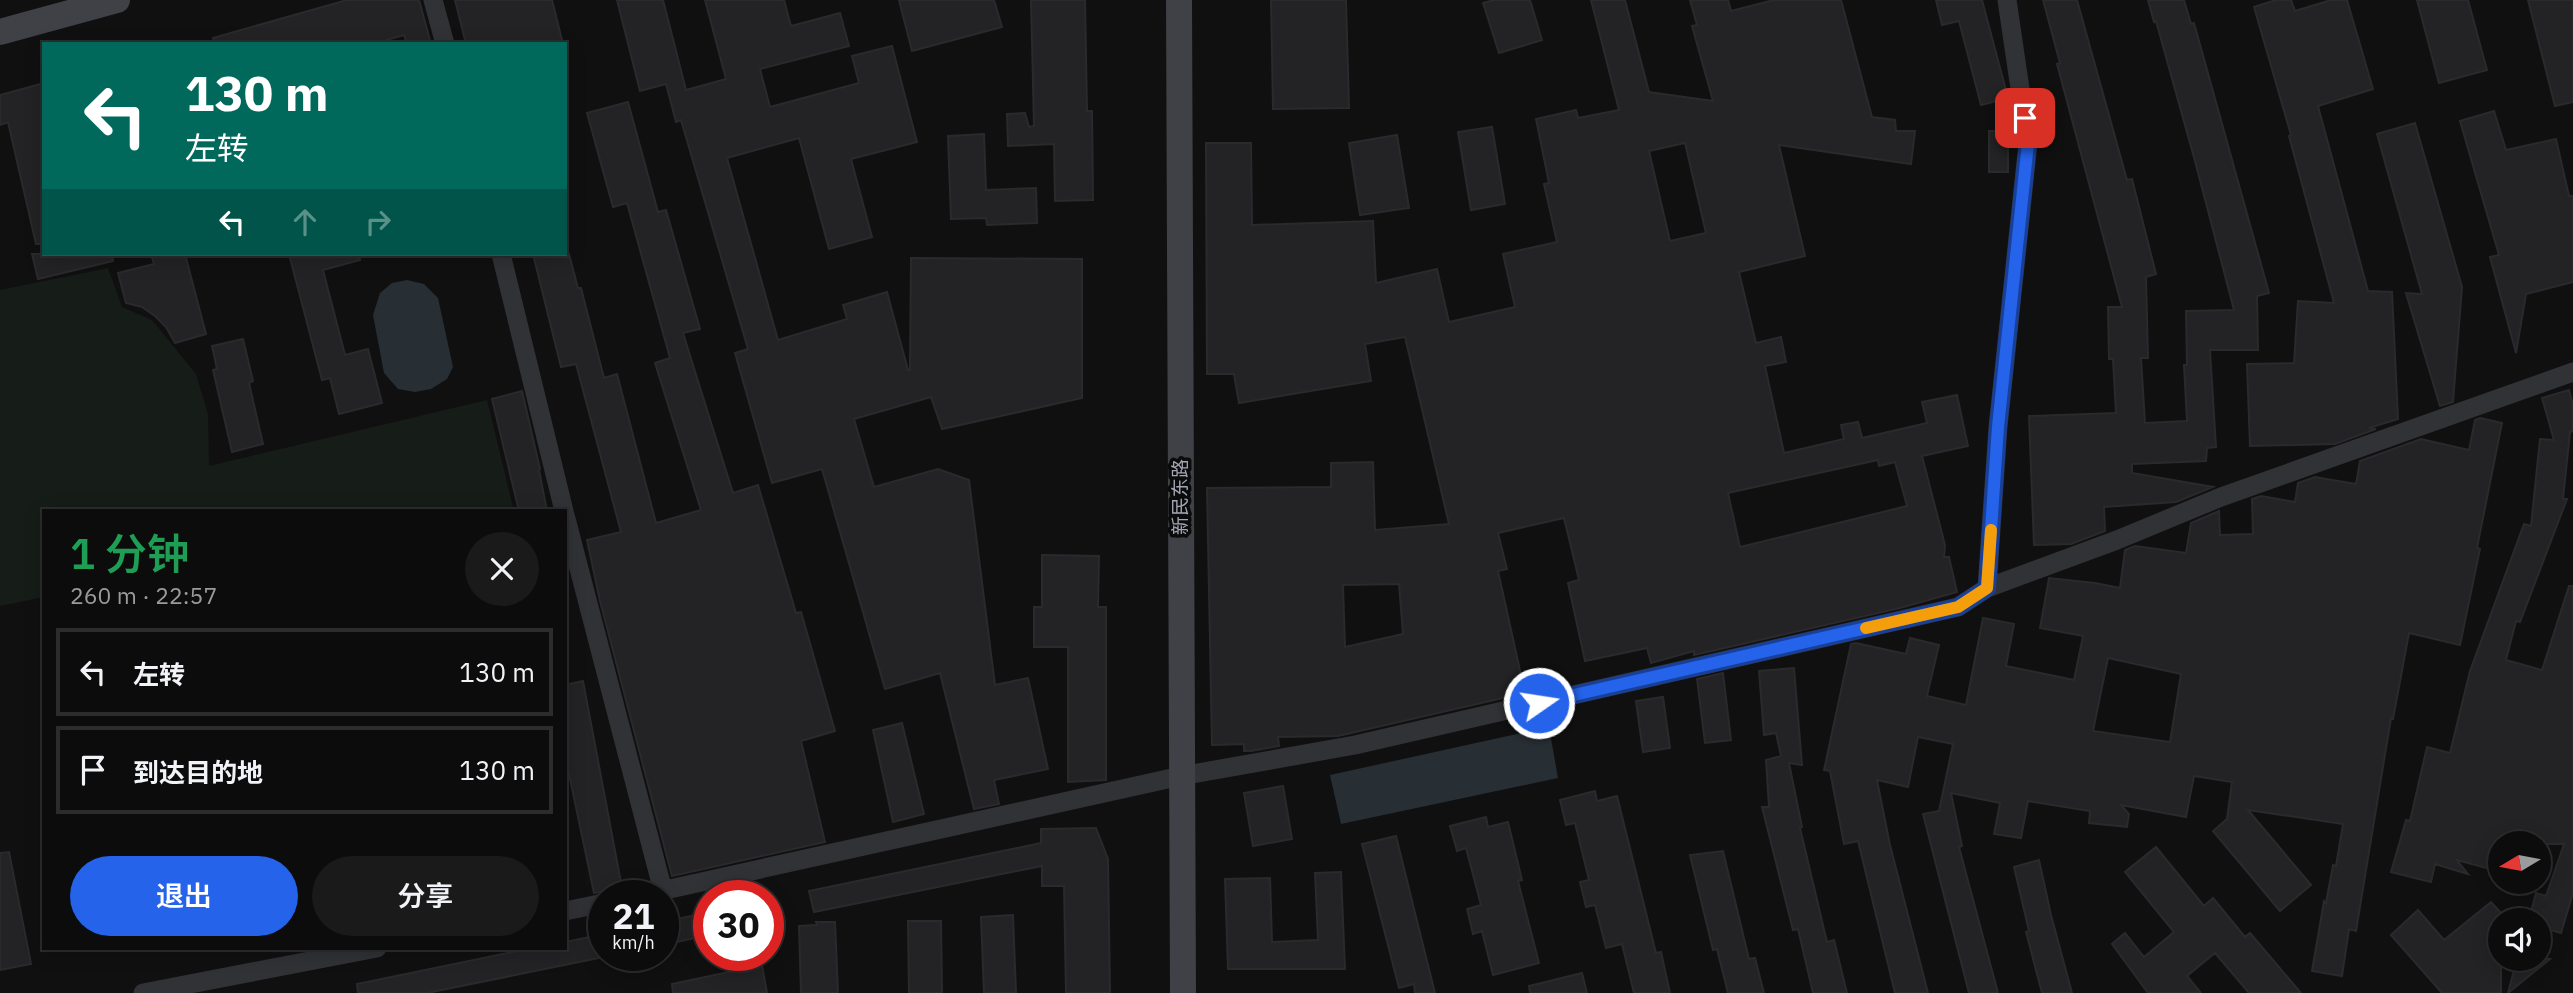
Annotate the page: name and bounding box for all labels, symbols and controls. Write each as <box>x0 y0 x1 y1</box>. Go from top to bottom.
text: 130 m <box>185 61 329 124</box>
icon: left <box>70 70 161 161</box>
pin <box>1995 88 2055 148</box>
icon: arrive <box>2006 99 2044 137</box>
text: 左转 <box>185 127 249 169</box>
icon: left <box>213 203 251 241</box>
icon: ahead <box>286 203 324 241</box>
icon: right <box>359 203 397 241</box>
street label: 新民东路 <box>1168 459 1192 535</box>
text: 1 分钟 <box>70 526 189 581</box>
button: close <box>465 532 539 606</box>
text: 260 m · 22:57 <box>70 580 217 610</box>
icon: left <box>74 653 112 691</box>
text: 130 m <box>459 655 535 689</box>
text: 左转 <box>133 657 185 691</box>
position arrow <box>1502 666 1576 740</box>
icon: arrive <box>74 751 112 789</box>
text: 130 m <box>459 753 535 787</box>
text: 到达目的地 <box>133 755 263 789</box>
north arrow <box>2488 831 2552 894</box>
map controls <box>2488 831 2551 971</box>
button: 退出 <box>70 856 298 936</box>
button: 分享 <box>312 856 539 936</box>
speed limit sign: 30 <box>693 880 784 971</box>
text: 21 <box>612 893 655 939</box>
button: sound <box>2488 908 2551 971</box>
text: km/h <box>612 931 655 954</box>

